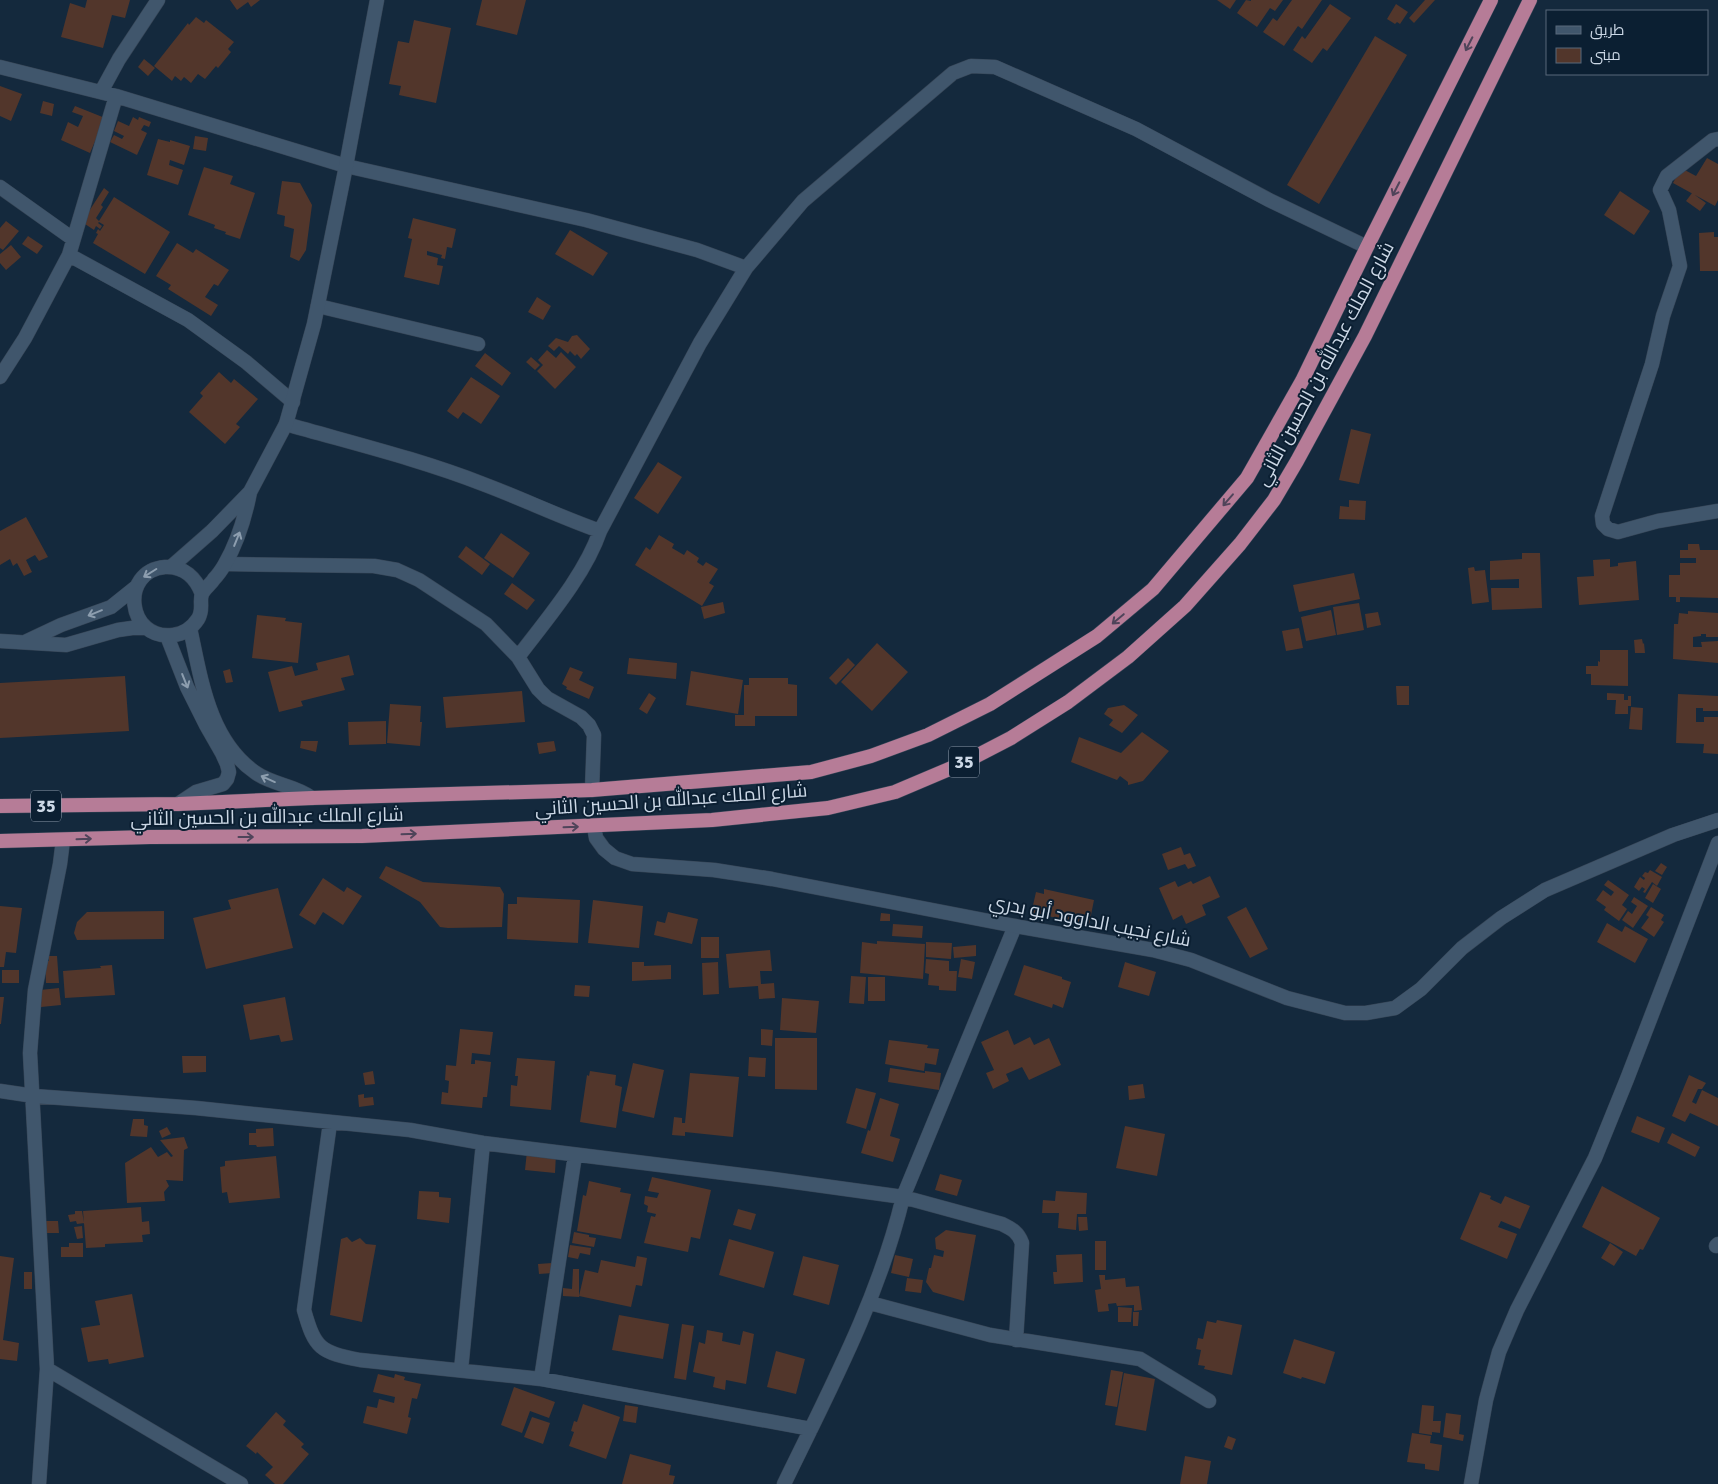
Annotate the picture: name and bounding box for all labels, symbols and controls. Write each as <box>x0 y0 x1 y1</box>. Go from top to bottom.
legend <box>1546 10 1708 75</box>
text: طريق <box>1590 21 1624 40</box>
one-way arrow <box>1464 36 1474 51</box>
text: مبنى <box>1590 46 1621 65</box>
one-way arrow <box>1391 181 1400 196</box>
street label: شارع الملك عبدالله بن الحسين الثاني <box>1249 237 1401 491</box>
one-way arrow <box>1223 493 1234 506</box>
one-way arrow <box>233 532 243 547</box>
one-way arrow <box>144 569 158 579</box>
one-way arrow <box>88 609 103 618</box>
one-way arrow <box>1111 613 1124 624</box>
one-way arrow <box>180 673 190 688</box>
road number: 35 <box>949 746 979 778</box>
one-way arrow <box>261 773 276 783</box>
street label: شارع الملك عبدالله بن الحسين الثاني <box>534 778 808 823</box>
road number: 35 <box>31 790 61 821</box>
street label: شارع الملك عبدالله بن الحسين الثاني <box>130 802 404 833</box>
one-way arrow <box>563 823 579 832</box>
one-way arrow <box>400 829 416 838</box>
one-way arrow <box>238 832 254 841</box>
one-way arrow <box>75 835 91 844</box>
street label: شارع نجيب الداوود أبو بدري <box>987 890 1193 954</box>

